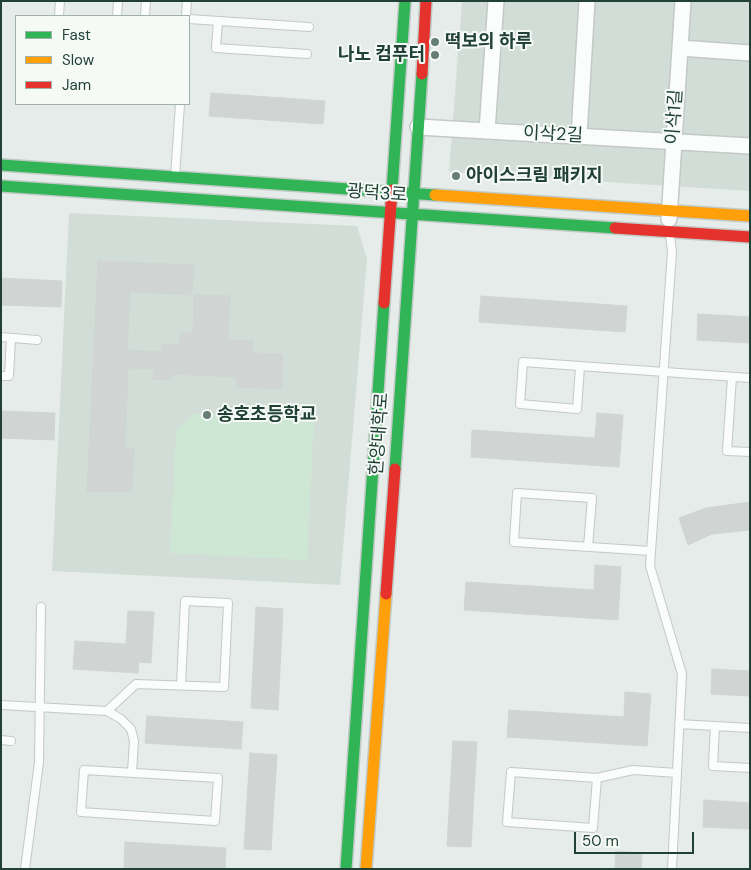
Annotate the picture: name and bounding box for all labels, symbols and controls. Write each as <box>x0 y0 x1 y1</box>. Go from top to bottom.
legend <box>15 15 190 105</box>
text: Fast <box>62 25 91 45</box>
place label: 떡보의 하루 <box>445 31 532 53</box>
marker: 떡보의 하루 <box>429 36 441 48</box>
place label: 나노 컴푸터 <box>338 44 425 66</box>
marker: 나노 컴푸터 <box>429 49 441 61</box>
text: Slow <box>62 50 94 70</box>
text: Jam <box>62 75 91 95</box>
street label: 이삭1길 <box>662 89 688 145</box>
street label: 이삭2길 <box>522 123 584 147</box>
place label: 아이스크림 패키지 <box>466 165 603 187</box>
marker: 아이스크림 패키지 <box>450 170 462 182</box>
street label: 광덕3로 <box>346 181 408 207</box>
street label: 한양대학로 <box>366 392 394 476</box>
place label: 송호초등학교 <box>217 404 316 426</box>
marker: 송호초등학교 <box>201 409 213 421</box>
scale bar <box>576 822 696 854</box>
text: 50 m <box>582 831 619 851</box>

